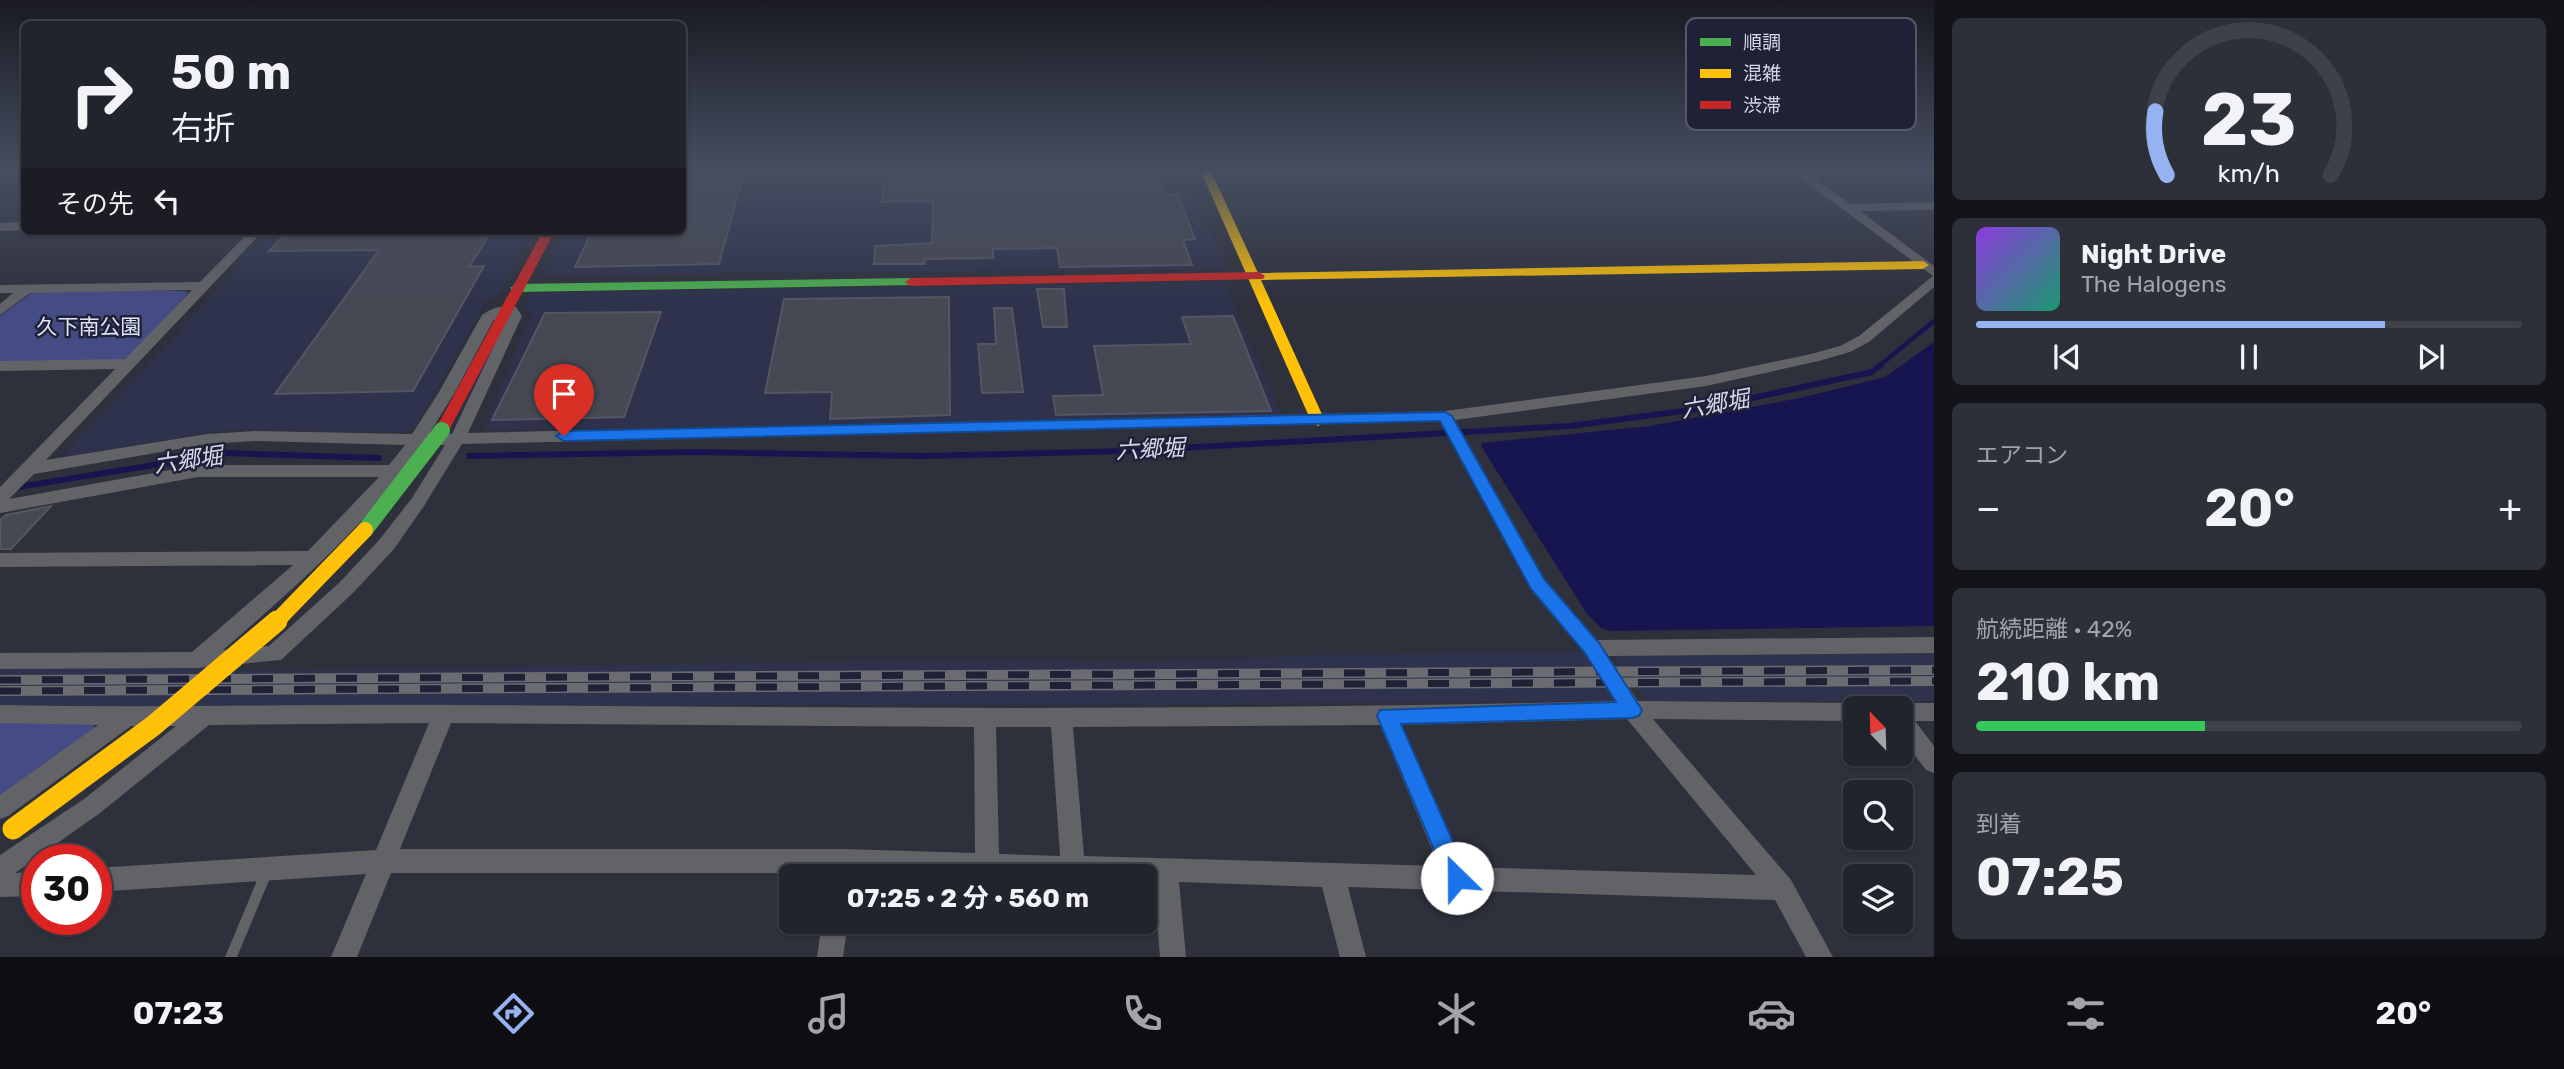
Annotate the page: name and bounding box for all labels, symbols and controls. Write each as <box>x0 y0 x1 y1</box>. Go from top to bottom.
legend <box>1686 18 1916 130</box>
text: 順調 <box>1743 31 1781 54</box>
text: 50 m <box>171 43 291 101</box>
icon: right <box>56 49 147 140</box>
text: 混雑 <box>1743 62 1781 85</box>
text: 23 <box>2201 77 2297 163</box>
text: 渋滞 <box>1743 94 1781 117</box>
text: 右折 <box>171 109 235 147</box>
text: km/h <box>2218 159 2280 188</box>
icon: left <box>148 182 186 220</box>
text: その先 <box>56 189 134 220</box>
text: Night Drive <box>2081 239 2226 270</box>
text: The Halogens <box>2081 270 2227 298</box>
park label: 久下南公園 <box>37 314 142 339</box>
icon: previous <box>2048 338 2086 376</box>
icon: pause <box>2230 338 2268 376</box>
icon: next <box>2412 338 2450 376</box>
pin <box>534 364 594 436</box>
icon: arrive <box>545 375 583 413</box>
water label: 六郷堀 <box>1679 384 1754 424</box>
water label: 六郷堀 <box>1115 433 1188 465</box>
water label: 六郷堀 <box>152 441 227 479</box>
text: エアコン <box>1976 441 2068 469</box>
text: 20° <box>2204 477 2295 539</box>
text: − <box>1976 485 2001 531</box>
text: + <box>2498 485 2522 531</box>
text: 航続距離 · 42% <box>1976 615 2132 643</box>
text: 210 km <box>1976 651 2160 713</box>
north arrow <box>1843 696 1913 766</box>
map controls <box>1843 696 1913 934</box>
button: search <box>1843 780 1913 850</box>
text: 到着 <box>1976 810 2022 838</box>
position arrow <box>1420 841 1494 915</box>
speed limit sign: 30 <box>21 844 112 935</box>
text: 07:25 <box>1976 846 2124 908</box>
button: layers <box>1843 864 1913 934</box>
text: 07:25 · 2 分 · 560 m <box>847 883 1089 914</box>
icon: directions <box>489 989 538 1038</box>
icon: music <box>804 989 853 1038</box>
icon: phone <box>1118 989 1167 1038</box>
icon: climate <box>1432 989 1481 1038</box>
icon: car <box>1747 989 1796 1038</box>
icon: filters <box>2061 989 2110 1038</box>
text: 07:23 <box>133 994 224 1032</box>
text: 20° <box>2376 994 2431 1032</box>

